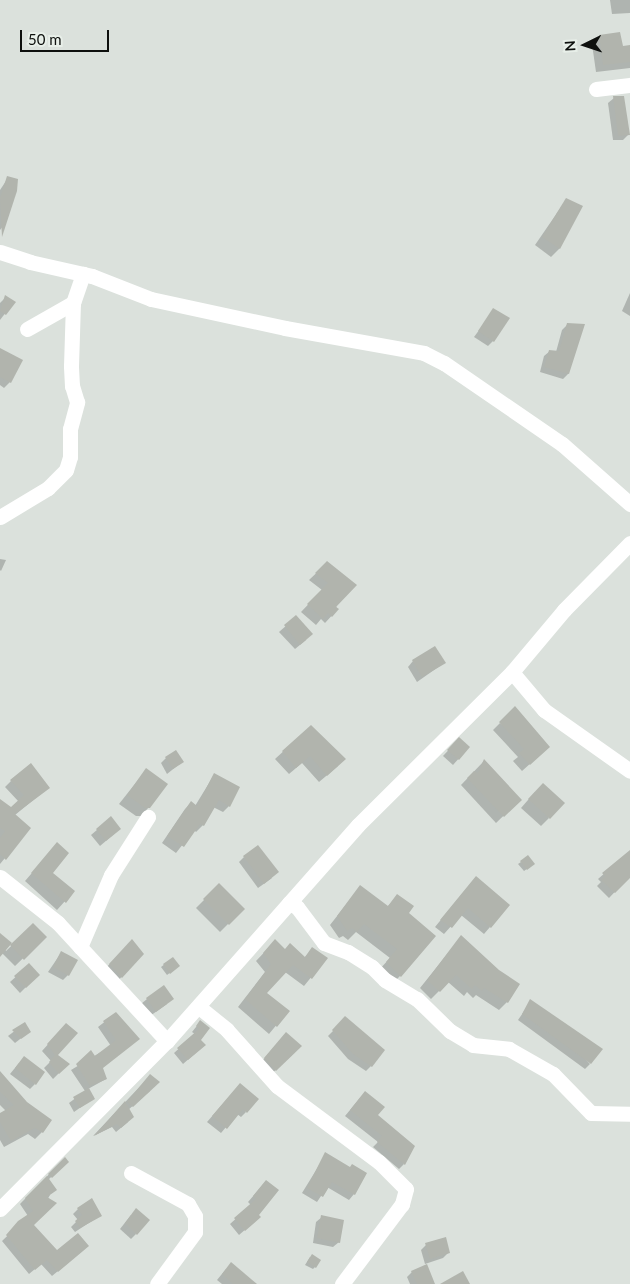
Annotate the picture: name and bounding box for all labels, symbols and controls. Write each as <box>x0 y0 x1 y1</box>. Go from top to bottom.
scale bar <box>22 20 111 52</box>
north arrow <box>560 20 610 70</box>
text: 50 m <box>28 30 62 48</box>
text: N <box>561 40 578 52</box>

